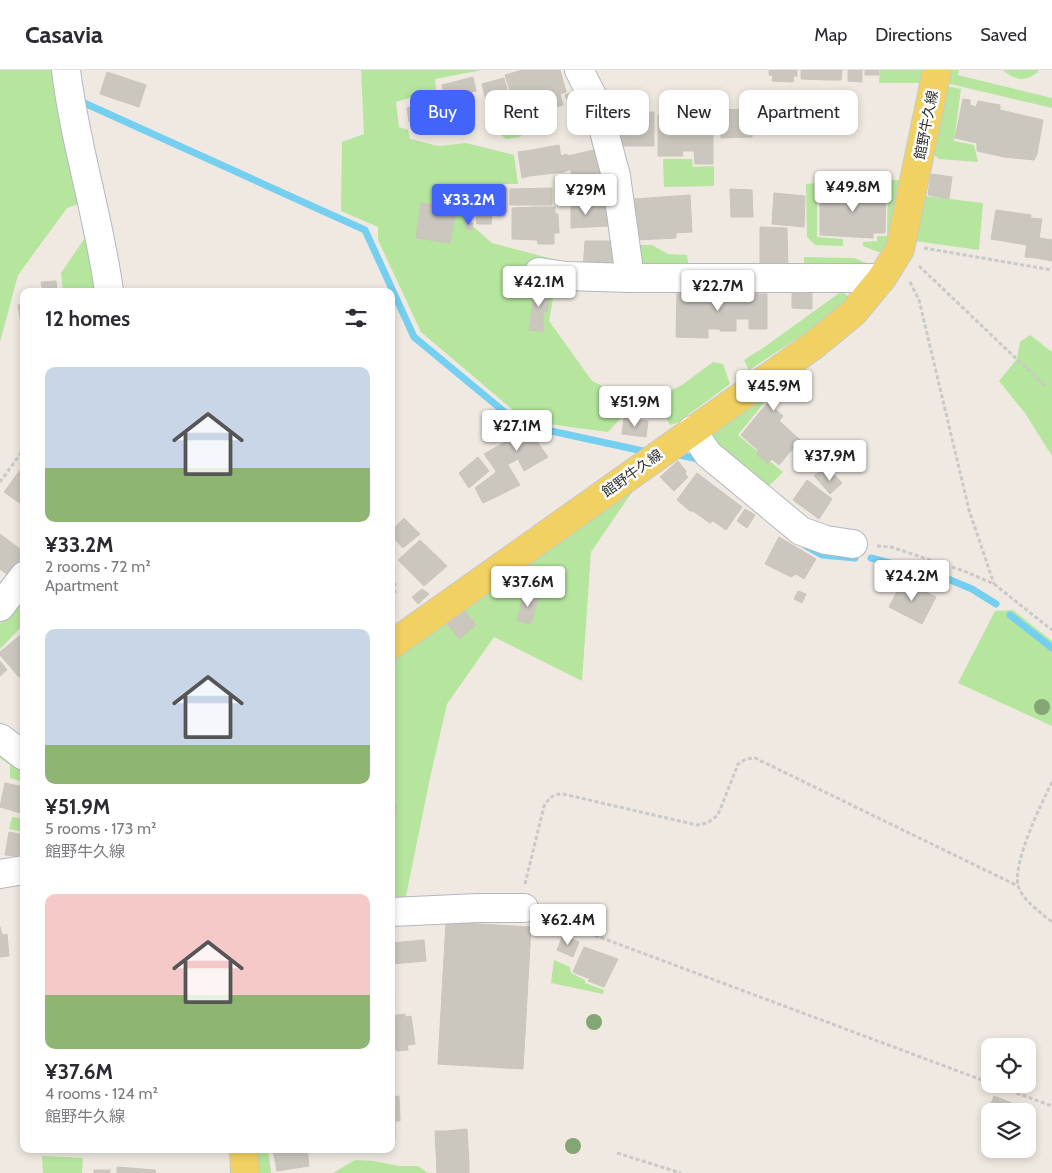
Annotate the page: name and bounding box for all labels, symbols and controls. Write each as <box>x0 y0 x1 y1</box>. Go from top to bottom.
text: Casavia <box>25 20 103 49</box>
text: Map <box>814 24 847 46</box>
text: Directions <box>875 24 952 46</box>
text: Saved <box>980 24 1027 46</box>
street label: 館野牛久線 <box>910 89 942 161</box>
chip: Buy <box>410 90 475 135</box>
chip: Rent <box>485 90 557 135</box>
chip: Filters <box>567 90 649 135</box>
chip: New <box>659 90 729 135</box>
chip: Apartment <box>739 90 858 135</box>
pin: ¥49.8M <box>812 170 894 213</box>
pin: ¥29M <box>556 174 616 216</box>
text: ¥49.8M <box>826 177 880 196</box>
text: ¥29M <box>566 180 606 199</box>
pin: ¥33.2M <box>428 184 510 226</box>
text: ¥33.2M <box>443 190 495 209</box>
pin: ¥42.1M <box>498 266 580 308</box>
pin: ¥22.7M <box>677 270 759 312</box>
text: ¥42.1M <box>514 272 564 291</box>
text: ¥22.7M <box>692 276 744 295</box>
icon: filters <box>342 304 370 332</box>
text: 12 homes <box>45 306 130 331</box>
pin: ¥45.9M <box>733 370 815 412</box>
text: ¥45.9M <box>747 376 801 395</box>
pin: ¥51.9M <box>594 386 676 428</box>
text: ¥51.9M <box>610 392 660 411</box>
icon: home <box>163 399 253 489</box>
pin: ¥27.1M <box>476 410 558 452</box>
text: ¥27.1M <box>493 416 541 435</box>
pin: ¥37.9M <box>789 440 871 482</box>
street label: 館野牛久線 <box>598 445 666 501</box>
text: ¥37.9M <box>804 446 856 465</box>
text: ¥33.2M <box>45 532 114 557</box>
text: 2 rooms · 72 m² <box>45 557 150 576</box>
pin: ¥24.2M <box>871 560 953 602</box>
pin: ¥37.6M <box>487 566 569 608</box>
text: ¥24.2M <box>885 566 939 585</box>
text: ¥37.6M <box>502 572 554 591</box>
text: Apartment <box>45 576 118 595</box>
icon: home <box>163 662 253 752</box>
text: ¥51.9M <box>45 794 110 819</box>
text: 5 rooms · 173 m² <box>45 819 156 838</box>
text: 館野牛久線 <box>45 842 125 861</box>
pin: ¥62.4M <box>527 904 609 946</box>
text: ¥62.4M <box>541 910 595 929</box>
icon: home <box>163 927 253 1017</box>
map controls <box>981 1038 1036 1158</box>
button: locate <box>981 1038 1036 1093</box>
text: ¥37.6M <box>45 1059 113 1084</box>
text: 4 rooms · 124 m² <box>45 1084 158 1103</box>
button: layers <box>981 1103 1036 1158</box>
text: 館野牛久線 <box>45 1107 125 1126</box>

